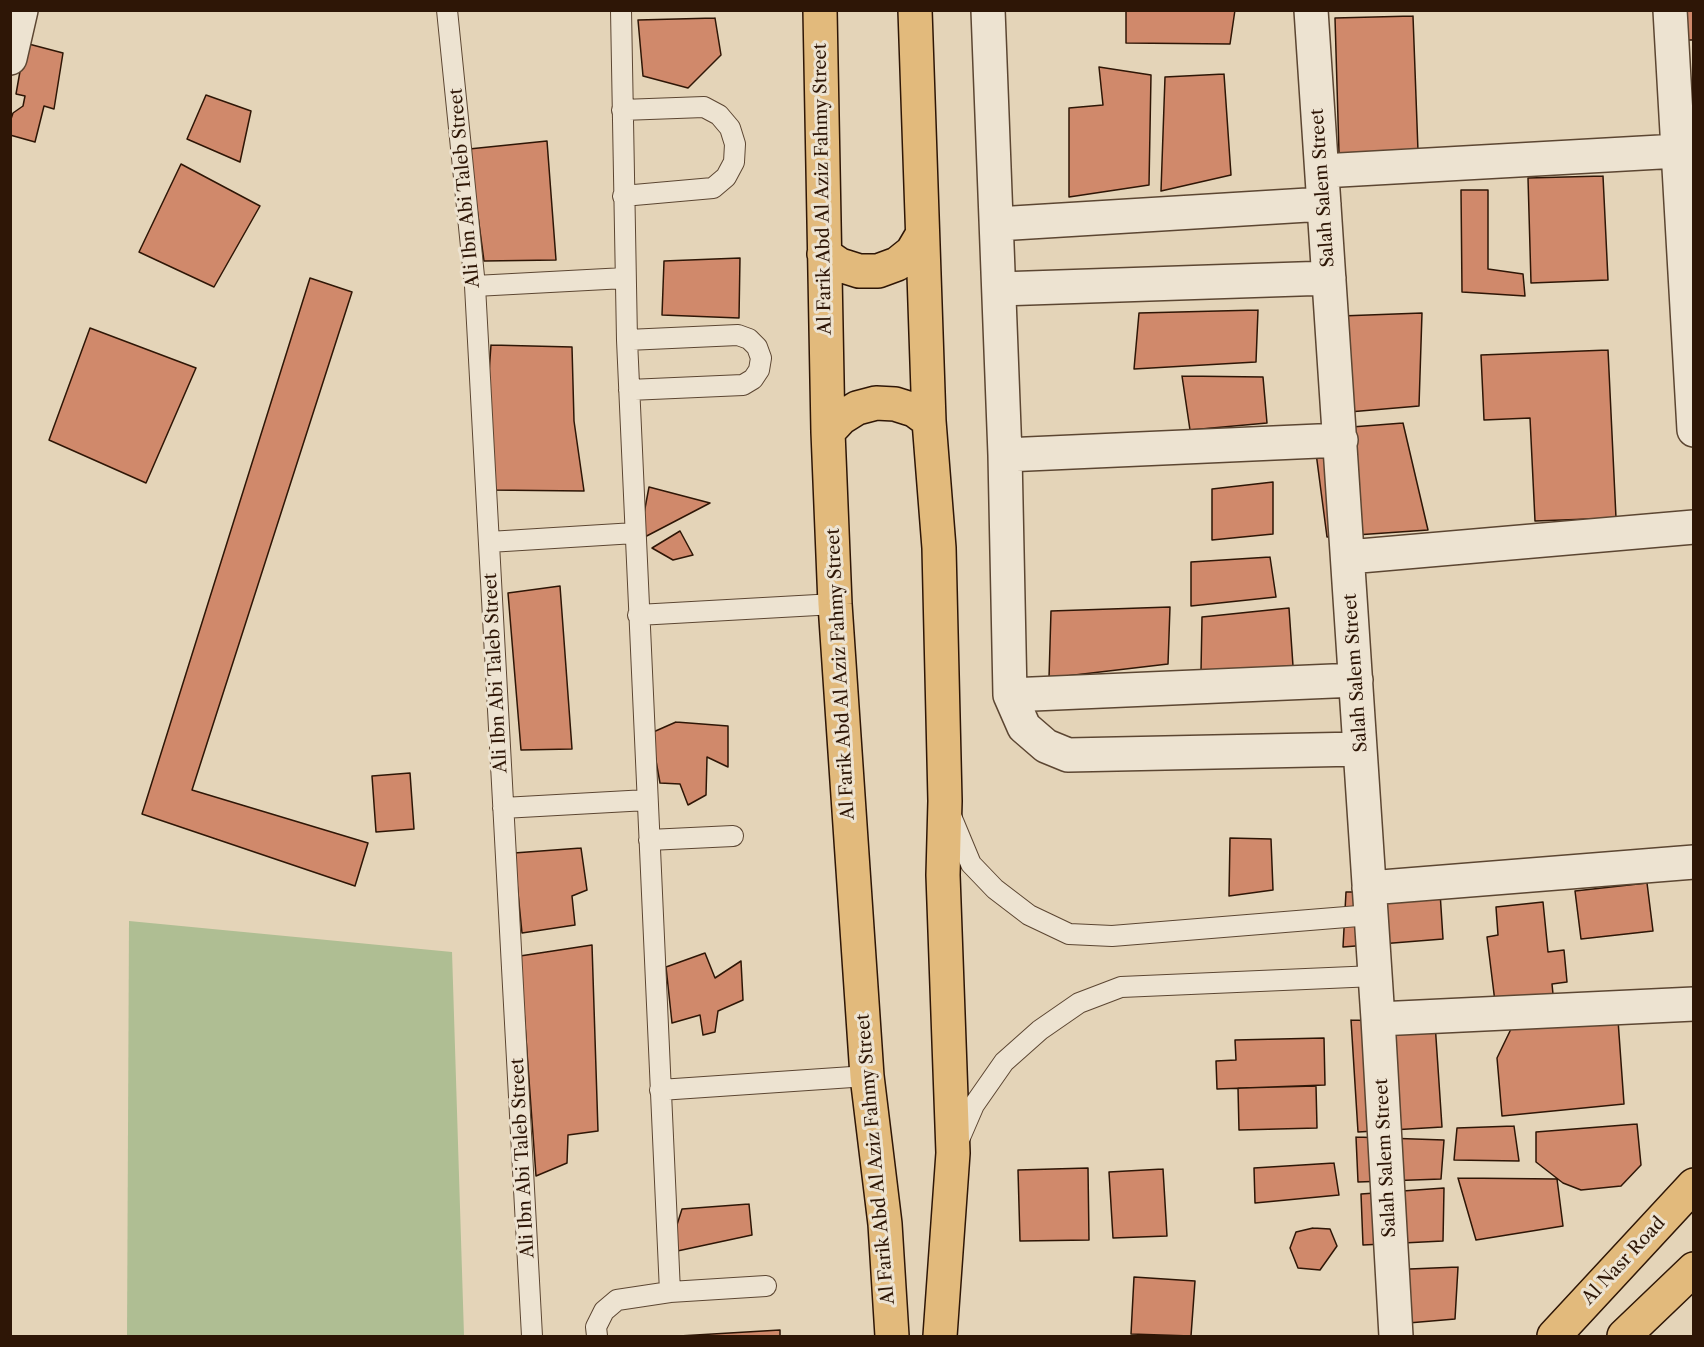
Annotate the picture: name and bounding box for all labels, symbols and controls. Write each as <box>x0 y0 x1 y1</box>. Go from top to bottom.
street label: Al Farik Abd Al Aziz Fahmy Street <box>810 43 836 335</box>
street label: Ali Ibn Abi Taleb Street <box>446 87 484 289</box>
street label: Salah Salem Street <box>1307 108 1339 268</box>
street label: Al Farik Abd Al Aziz Fahmy Street <box>823 528 859 820</box>
street label: Ali Ibn Abi Taleb Street <box>480 572 512 774</box>
street label: Salah Salem Street <box>1340 593 1372 753</box>
street label: Al Farik Abd Al Aziz Fahmy Street <box>853 1013 899 1305</box>
street label: Ali Ibn Abi Taleb Street <box>507 1057 539 1259</box>
street label: Salah Salem Street <box>1371 1078 1401 1238</box>
street label: Al Nasr Road <box>1578 1213 1670 1309</box>

